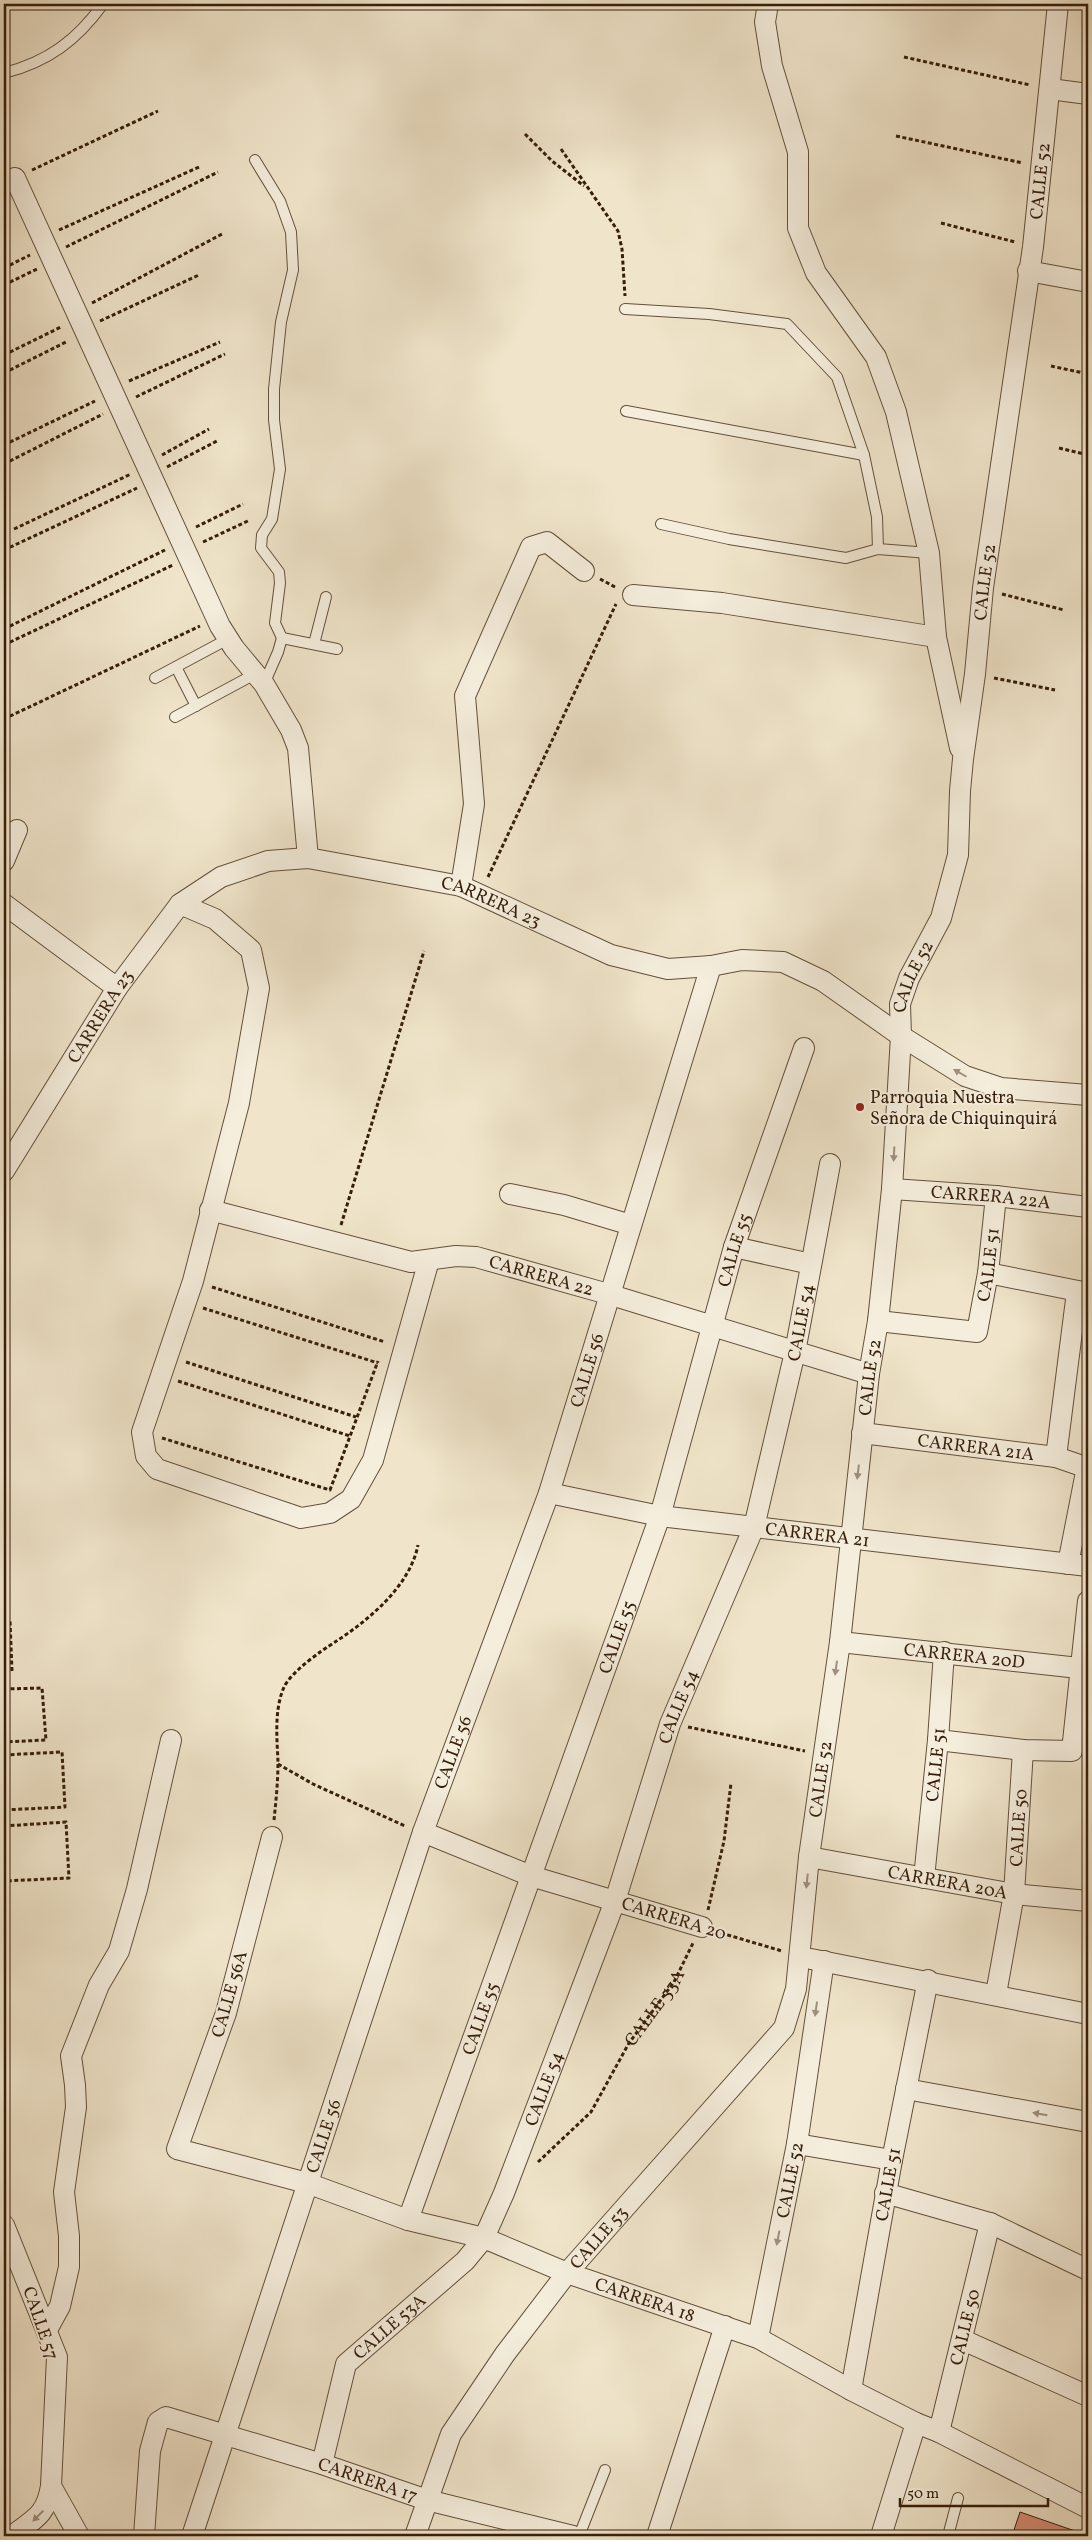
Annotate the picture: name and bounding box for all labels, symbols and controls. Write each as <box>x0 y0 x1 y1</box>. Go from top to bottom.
street label: CALLE 52 <box>1025 142 1058 221</box>
street label: CALLE 52 <box>969 542 1003 622</box>
street label: CARRERA 23 <box>439 872 544 935</box>
street label: CALLE 52 <box>889 937 941 1013</box>
street label: CARRERA 23 <box>62 965 140 1069</box>
one-way arrow <box>954 1068 967 1077</box>
place label: Parroquia Nuestra Señora de Chiquinquirá <box>870 1086 1057 1132</box>
marker: Parroquia Nuestra Señora de Chiquinquirá <box>854 1101 866 1113</box>
one-way arrow <box>890 1147 898 1163</box>
street label: CARRERA 22A <box>930 1181 1052 1216</box>
street label: CALLE 55 <box>713 1210 759 1290</box>
street label: CALLE 51 <box>972 1227 1007 1304</box>
street label: CARRERA 22 <box>486 1250 596 1303</box>
street label: CALLE 54 <box>782 1282 821 1364</box>
street label: CALLE 56 <box>565 1330 611 1411</box>
street label: CALLE 52 <box>854 1337 889 1417</box>
street label: CARRERA 21A <box>916 1429 1036 1468</box>
one-way arrow <box>854 1464 862 1480</box>
street label: CARRERA 21 <box>764 1517 871 1554</box>
street label: CALLE 55 <box>593 1598 643 1678</box>
street label: CARRERA 20D <box>902 1638 1026 1676</box>
one-way arrow <box>832 1661 840 1677</box>
street label: CALLE 54 <box>654 1666 706 1747</box>
street label: CALLE 56 <box>429 1713 479 1793</box>
street label: CALLE 51 <box>921 1727 953 1803</box>
street label: CALLE 52 <box>804 1740 840 1819</box>
street label: CALLE 50 <box>1005 1788 1035 1867</box>
street label: CARRERA 20A <box>886 1860 1010 1907</box>
one-way arrow <box>803 1874 811 1890</box>
street label: CARRERA 20 <box>618 1892 729 1947</box>
street label: CALLE 56A <box>206 1948 255 2041</box>
street label: CALLE 53A <box>619 1966 692 2052</box>
street label: CALLE 55 <box>457 1979 506 2059</box>
one-way arrow <box>812 2002 820 2018</box>
street label: CALLE 54 <box>520 2048 571 2130</box>
street label: CALLE 56 <box>301 2096 348 2177</box>
one-way arrow <box>1032 2109 1048 2117</box>
street label: CALLE 52 <box>771 2140 811 2221</box>
street label: CALLE 51 <box>870 2146 908 2223</box>
street label: CALLE 53 <box>565 2202 634 2276</box>
one-way arrow <box>773 2231 781 2247</box>
street label: CARRERA 18 <box>591 2272 698 2330</box>
street label: CALLE 57 <box>15 2283 64 2364</box>
street label: CALLE 50 <box>945 2286 987 2368</box>
street label: CALLE 53A <box>348 2289 432 2366</box>
street label: CARRERA 17 <box>314 2452 420 2510</box>
scale bar <box>900 2475 1047 2507</box>
text: 50 m <box>907 2484 939 2505</box>
one-way arrow <box>32 2509 44 2521</box>

